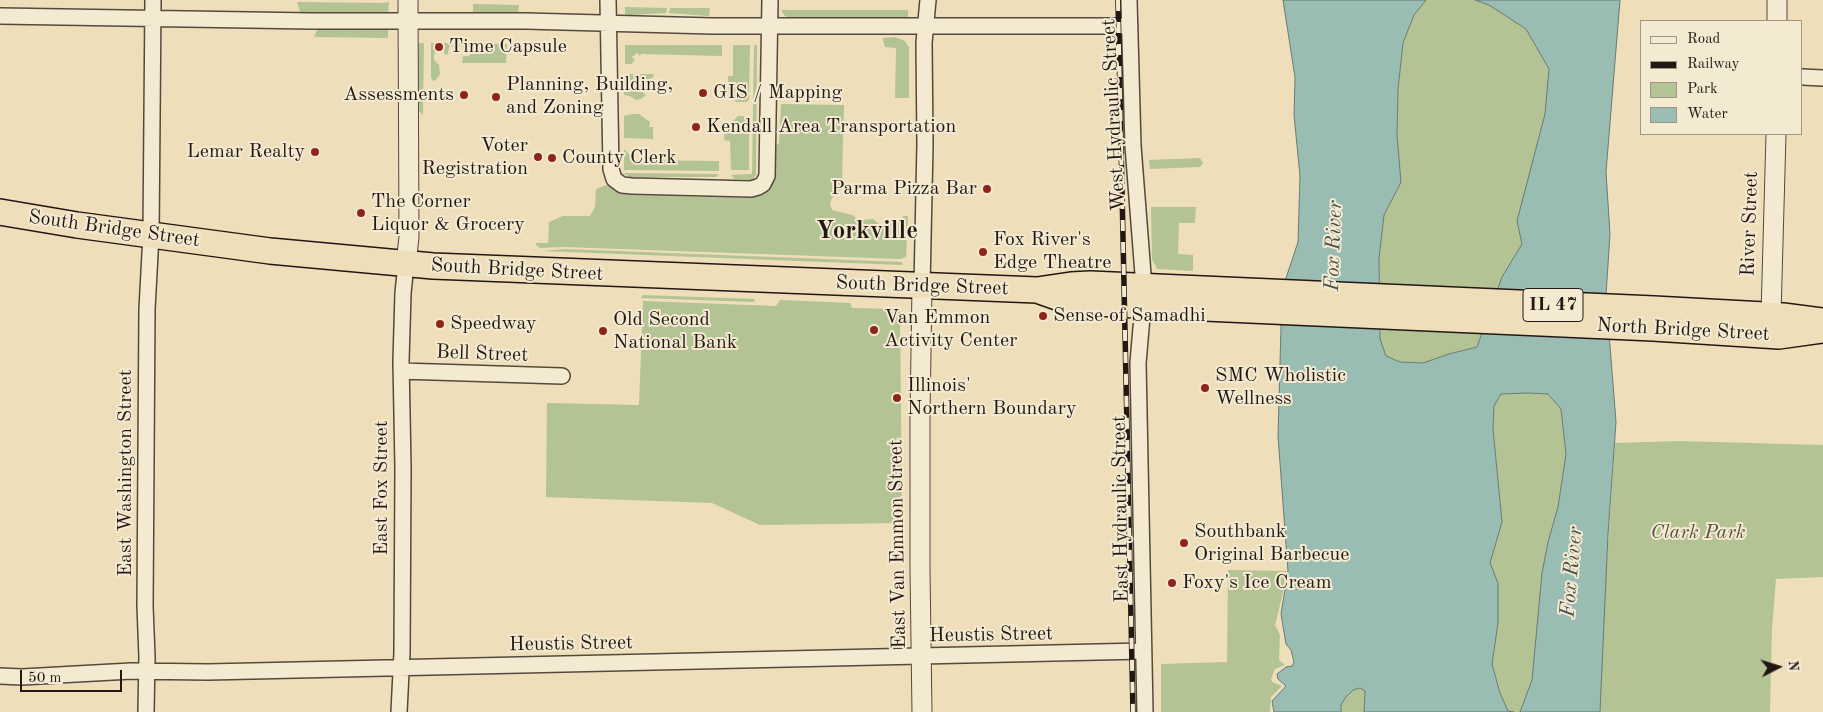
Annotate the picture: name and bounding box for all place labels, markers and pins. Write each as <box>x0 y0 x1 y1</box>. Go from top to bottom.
place label: Time Capsule <box>449 35 567 59</box>
marker: Time Capsule <box>433 41 445 53</box>
place label: Planning, Building, and Zoning <box>506 73 673 120</box>
place label: GIS / Mapping <box>713 81 842 105</box>
place label: Assessments <box>343 83 454 107</box>
marker: GIS / Mapping <box>697 87 709 99</box>
marker: Assessments <box>458 89 470 101</box>
marker: Planning, Building, and Zoning <box>490 91 502 103</box>
place label: Kendall Area Transportation <box>706 115 956 139</box>
marker: Kendall Area Transportation <box>690 121 702 133</box>
place label: Voter Registration <box>421 134 528 181</box>
place label: Lemar Realty <box>186 140 305 164</box>
marker: Lemar Realty <box>309 146 321 158</box>
place label: County Clerk <box>562 146 677 170</box>
marker: Voter Registration <box>532 151 544 163</box>
marker: County Clerk <box>546 152 558 164</box>
place label: Parma Pizza Bar <box>831 177 977 201</box>
marker: Parma Pizza Bar <box>981 183 993 195</box>
place label: The Corner Liquor & Grocery <box>371 190 525 237</box>
marker: The Corner Liquor & Grocery <box>355 207 367 219</box>
place label: Fox River's Edge Theatre <box>993 228 1111 275</box>
marker: Fox River's Edge Theatre <box>977 246 989 258</box>
place label: Sense of Samadhi <box>1053 304 1206 328</box>
place label: Van Emmon Activity Center <box>884 306 1017 353</box>
place label: Old Second National Bank <box>613 308 737 355</box>
marker: Sense of Samadhi <box>1037 310 1049 322</box>
place label: Speedway <box>450 312 537 336</box>
marker: Speedway <box>434 318 446 330</box>
marker: Van Emmon Activity Center <box>868 324 880 336</box>
marker: Old Second National Bank <box>597 325 609 337</box>
place label: SMC Wholistic Wellness <box>1215 364 1346 411</box>
place label: Illinois' Northern Boundary <box>907 374 1077 421</box>
marker: SMC Wholistic Wellness <box>1199 382 1211 394</box>
marker: Illinois' Northern Boundary <box>891 392 903 404</box>
place label: Southbank Original Barbecue <box>1194 520 1349 567</box>
marker: Southbank Original Barbecue <box>1178 537 1190 549</box>
place label: Foxy's Ice Cream <box>1182 571 1332 595</box>
marker: Foxy's Ice Cream <box>1166 577 1178 589</box>

